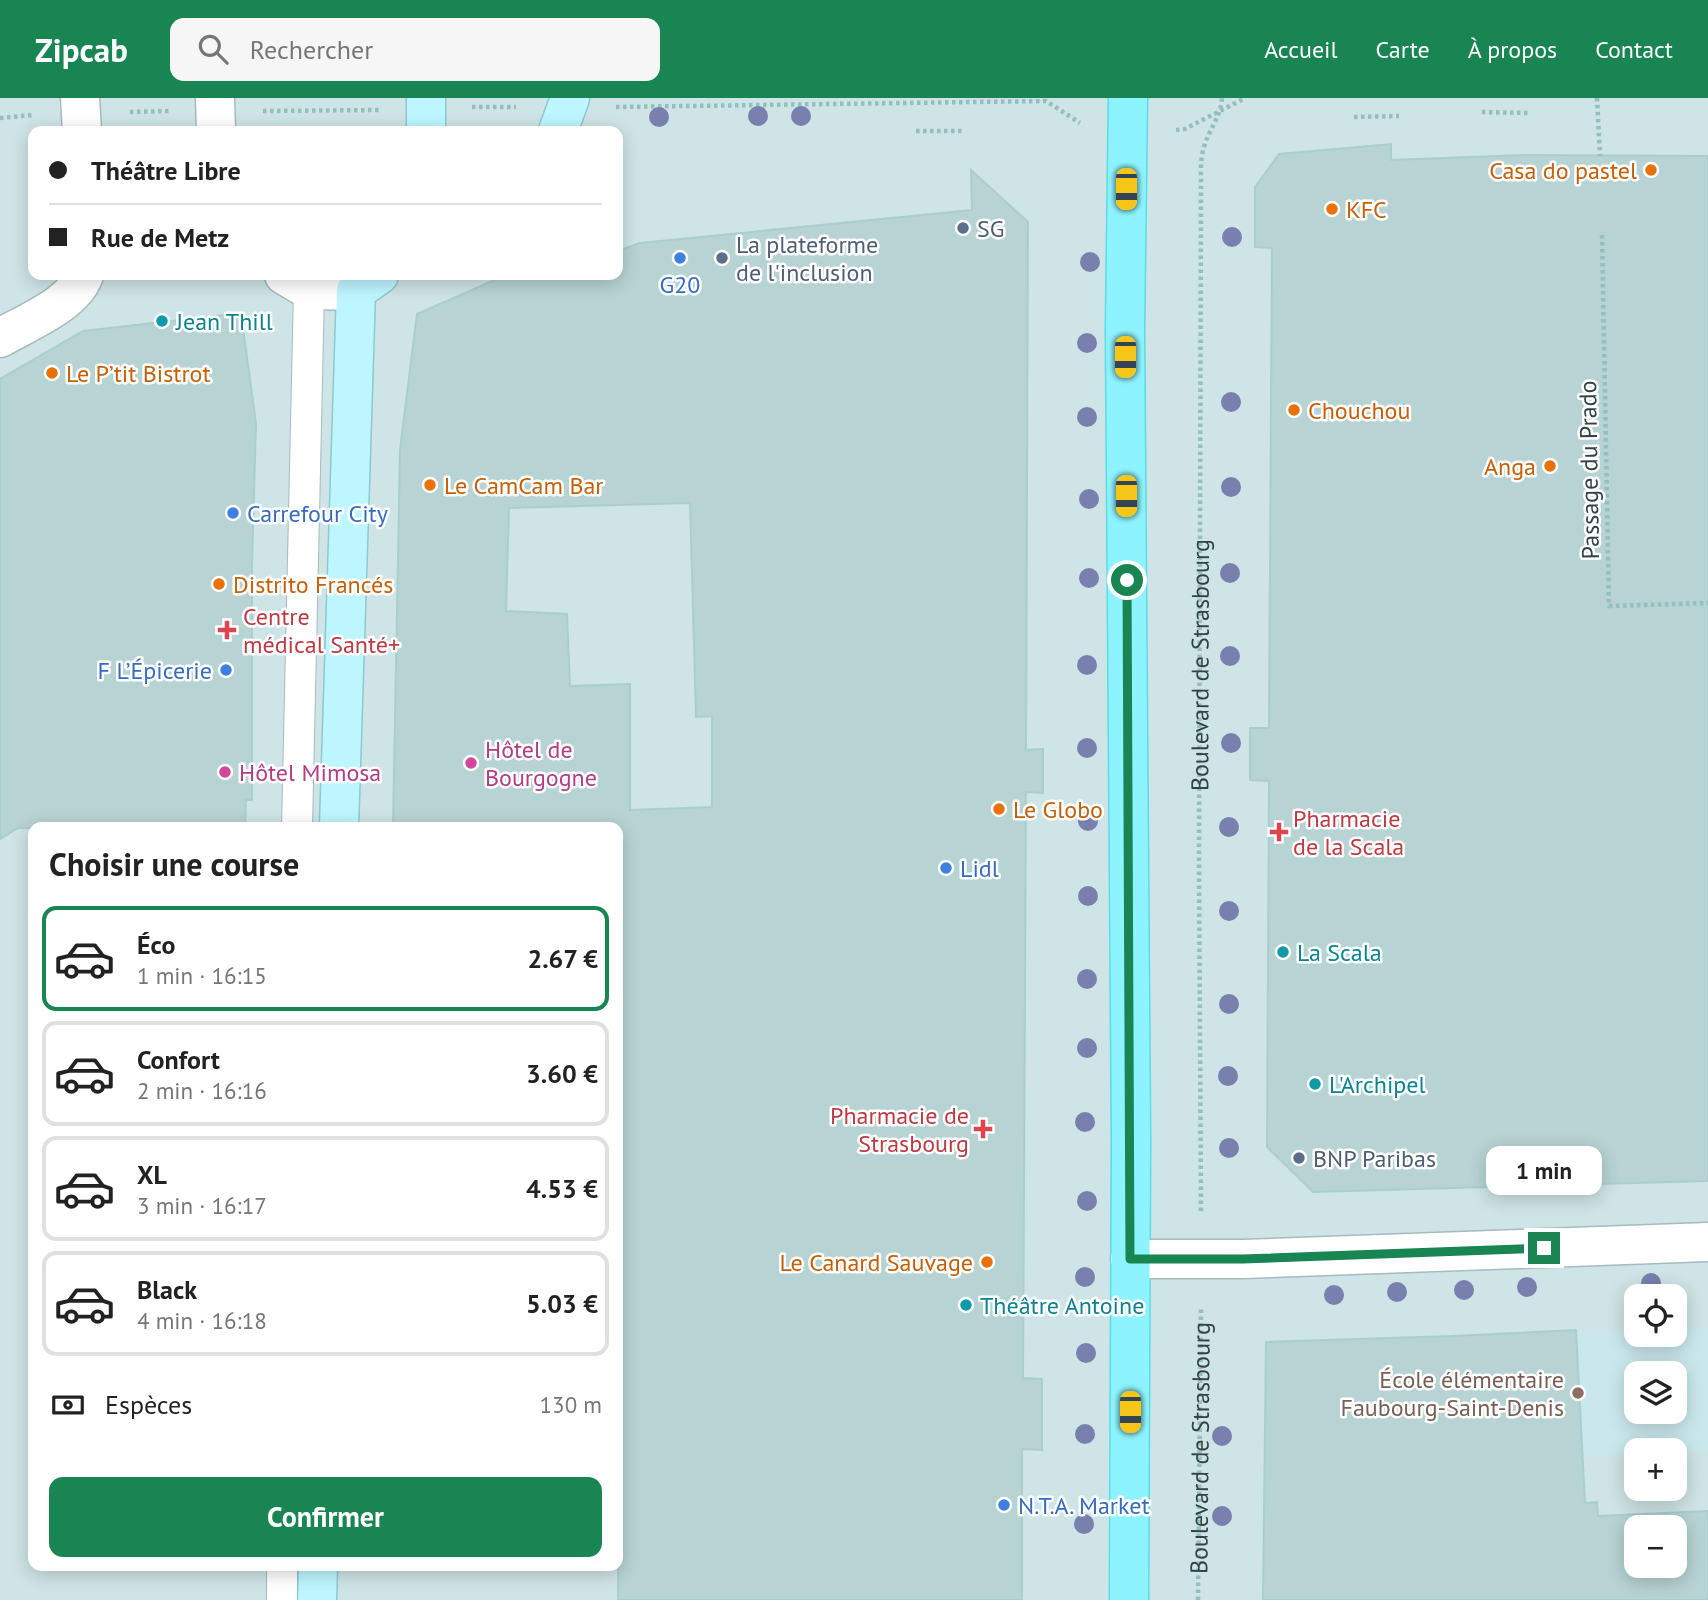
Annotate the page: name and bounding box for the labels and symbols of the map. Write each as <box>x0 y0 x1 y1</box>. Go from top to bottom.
place label: Casa do pastel <box>1489 155 1637 186</box>
marker: Casa do pastel <box>1643 162 1659 178</box>
car <box>1116 168 1137 210</box>
place label: KFC <box>1346 194 1387 225</box>
marker: KFC <box>1324 201 1340 217</box>
place label: SG <box>977 213 1004 244</box>
marker: SG <box>955 220 971 236</box>
place label: La plateforme de l'inclusion <box>736 229 878 288</box>
marker: G20 <box>672 250 688 266</box>
marker: La plateforme de l'inclusion <box>714 250 730 266</box>
place label: G20 <box>660 269 700 300</box>
place label: Jean Thill <box>175 306 273 337</box>
marker: Jean Thill <box>154 313 170 329</box>
car <box>1115 336 1136 378</box>
place label: Le P’tit Bistrot <box>66 358 211 389</box>
marker: Le P’tit Bistrot <box>44 365 60 381</box>
street label: Passage du Prado <box>1572 380 1606 560</box>
place label: Chouchou <box>1308 395 1410 426</box>
marker: Chouchou <box>1286 402 1302 418</box>
place label: Anga <box>1484 451 1536 482</box>
marker: Anga <box>1542 458 1558 474</box>
place label: Le CamCam Bar <box>444 470 603 501</box>
car <box>1116 475 1137 517</box>
marker: Le CamCam Bar <box>422 477 438 493</box>
place label: Carrefour City <box>247 498 388 529</box>
marker: Carrefour City <box>225 505 241 521</box>
street label: Boulevard de Strasbourg <box>1184 539 1215 791</box>
route start <box>1111 564 1143 596</box>
place label: Distrito Francés <box>233 569 393 600</box>
marker: Distrito Francés <box>211 576 227 592</box>
place label: Centre médical Santé+ <box>243 601 400 660</box>
marker: Centre médical Santé+ <box>217 620 237 640</box>
place label: F L’Épicerie <box>98 655 212 686</box>
marker: F L’Épicerie <box>218 662 234 678</box>
place label: Hôtel de Bourgogne <box>485 734 597 793</box>
marker: Hôtel de Bourgogne <box>463 755 479 771</box>
place label: Hôtel Mimosa <box>239 757 381 788</box>
marker: Hôtel Mimosa <box>217 764 233 780</box>
place label: Le Globo <box>1013 794 1103 825</box>
marker: Le Globo <box>991 801 1007 817</box>
place label: Pharmacie de la Scala <box>1293 803 1404 862</box>
marker: Pharmacie de la Scala <box>1271 824 1287 840</box>
place label: Lidl <box>960 853 999 884</box>
marker: Lidl <box>938 860 954 876</box>
place label: La Scala <box>1297 937 1382 968</box>
marker: La Scala <box>1275 944 1291 960</box>
place label: L'Archipel <box>1329 1069 1426 1100</box>
marker: L'Archipel <box>1307 1076 1323 1092</box>
place label: Pharmacie de Strasbourg <box>830 1100 969 1159</box>
marker: Pharmacie de Strasbourg <box>975 1121 991 1137</box>
place label: BNP Paribas <box>1313 1143 1436 1174</box>
callout: 1 min <box>1486 1146 1602 1196</box>
marker: BNP Paribas <box>1291 1150 1307 1166</box>
route end <box>1528 1232 1560 1264</box>
place label: Le Canard Sauvage <box>780 1247 973 1278</box>
marker: Le Canard Sauvage <box>979 1254 995 1270</box>
place label: Théâtre Antoine <box>980 1290 1144 1321</box>
marker: Théâtre Antoine <box>958 1297 974 1313</box>
street label: Boulevard de Strasbourg <box>1183 1322 1216 1574</box>
place label: École élémentaire Faubourg-Saint-Denis <box>1341 1364 1564 1423</box>
marker: École élémentaire Faubourg-Saint-Denis <box>1570 1385 1586 1401</box>
car <box>1120 1391 1141 1433</box>
place label: N.T.A. Market <box>1018 1490 1150 1521</box>
marker: N.T.A. Market <box>996 1497 1012 1513</box>

